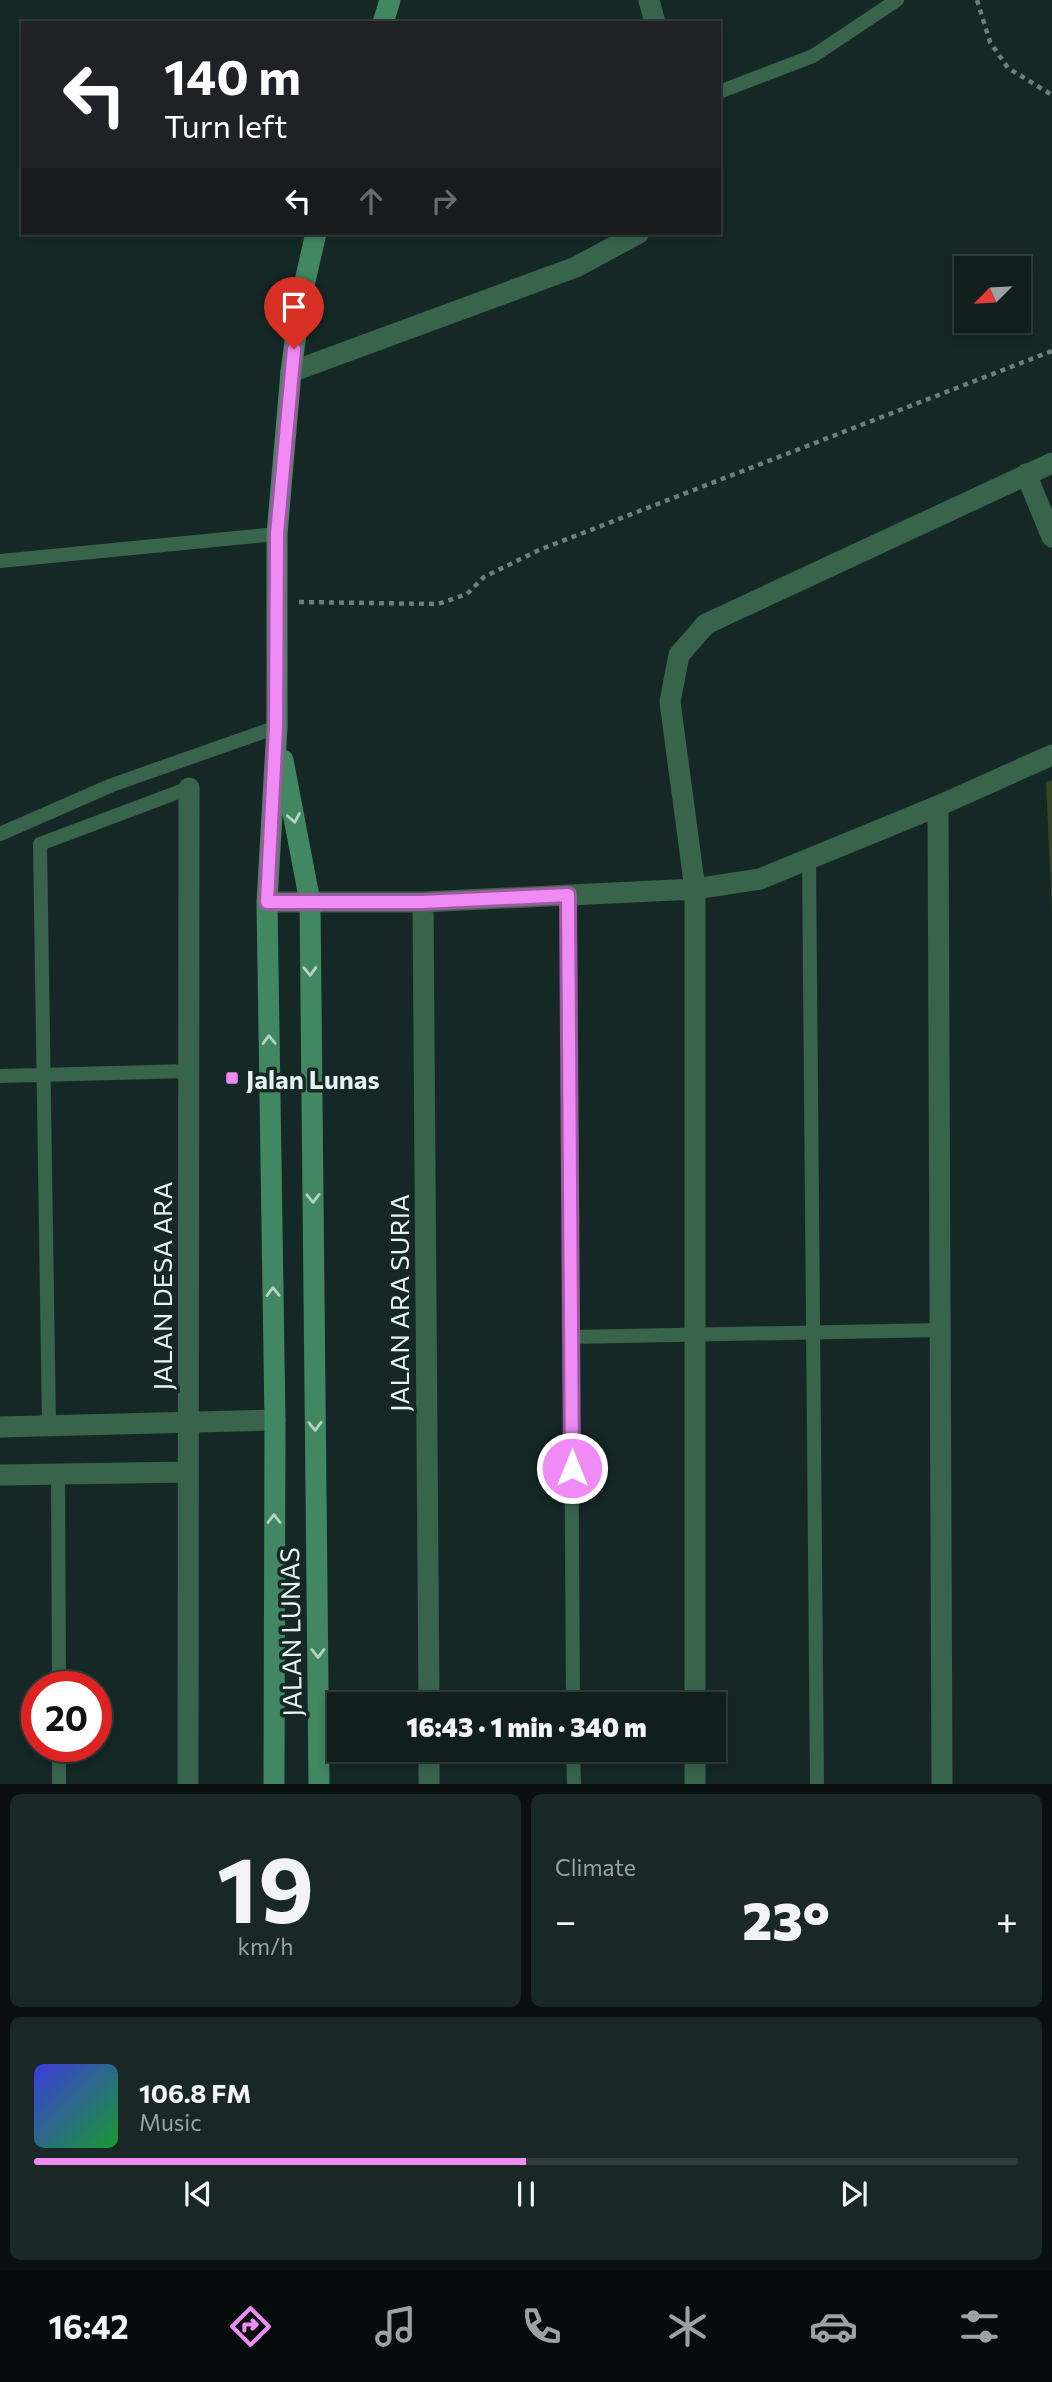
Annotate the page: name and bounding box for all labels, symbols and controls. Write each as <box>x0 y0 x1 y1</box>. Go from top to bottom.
text: 140 m <box>164 45 301 105</box>
icon: left <box>49 49 140 140</box>
text: Turn left <box>164 105 288 145</box>
icon: left <box>279 182 317 220</box>
icon: ahead <box>352 182 390 220</box>
icon: right <box>425 182 463 220</box>
north arrow <box>954 256 1031 332</box>
map controls <box>954 256 1031 333</box>
pin <box>264 277 324 349</box>
icon: arrive <box>275 288 313 326</box>
one-way arrow <box>286 812 301 824</box>
one-way arrow <box>303 965 318 976</box>
one-way arrow <box>261 1034 277 1045</box>
place label: Jalan Lunas <box>246 1063 380 1094</box>
marker: Jalan Lunas <box>224 1070 240 1086</box>
street label: JALAN DESA ARA <box>146 1181 177 1390</box>
one-way arrow <box>305 1193 321 1204</box>
street label: JALAN ARA SURIA <box>383 1194 414 1412</box>
one-way arrow <box>265 1286 281 1297</box>
one-way arrow <box>307 1421 323 1431</box>
position arrow <box>535 1431 609 1505</box>
one-way arrow <box>266 1514 282 1524</box>
street label: JALAN LUNAS <box>273 1547 307 1717</box>
one-way arrow <box>310 1648 326 1659</box>
speed limit sign: 20 <box>21 1671 112 1762</box>
text: 16:43 · 1 min · 340 m <box>406 1711 647 1742</box>
text: 19 <box>217 1830 314 1942</box>
text: Climate <box>555 1853 636 1881</box>
text: 23° <box>742 1887 830 1951</box>
text: − <box>555 1896 577 1943</box>
text: + <box>996 1896 1018 1943</box>
text: km/h <box>238 1932 293 1960</box>
text: 106.8 FM <box>139 2077 251 2108</box>
text: Music <box>139 2108 202 2136</box>
icon: previous <box>179 2175 217 2213</box>
icon: pause <box>507 2175 545 2213</box>
icon: next <box>835 2175 873 2213</box>
icon: directions <box>226 2302 275 2351</box>
icon: music <box>371 2302 420 2351</box>
icon: phone <box>517 2302 566 2351</box>
icon: climate <box>663 2302 712 2351</box>
icon: car <box>809 2302 858 2351</box>
icon: filters <box>955 2302 1004 2351</box>
text: 16:42 <box>48 2306 129 2346</box>

